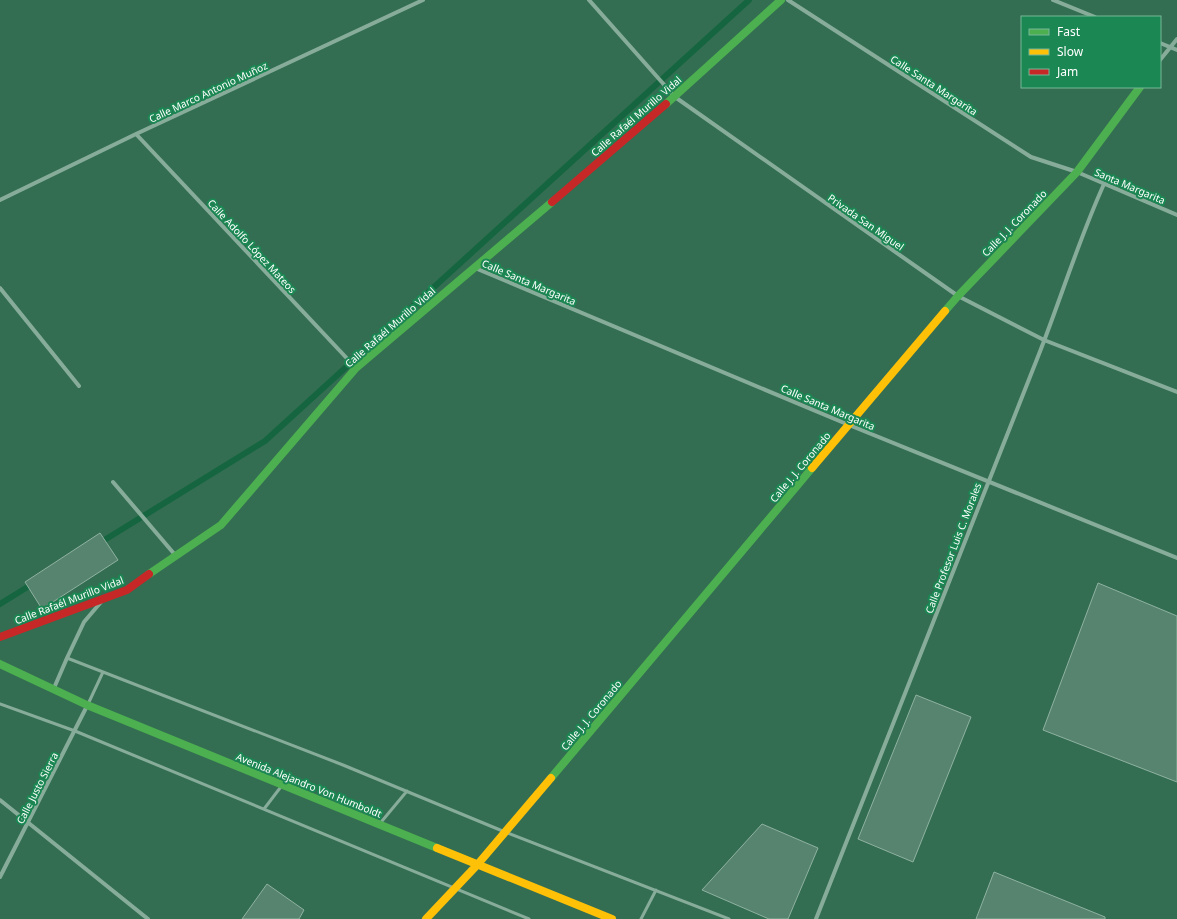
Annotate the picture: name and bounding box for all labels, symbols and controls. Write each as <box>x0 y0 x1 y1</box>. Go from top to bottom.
legend <box>1021 16 1161 88</box>
text: Fast <box>1057 23 1081 40</box>
text: Slow <box>1057 43 1084 60</box>
street label: Calle Santa Margarita <box>888 52 980 118</box>
street label: Calle Marco Antonio Muñoz <box>147 58 270 126</box>
text: Jam <box>1056 63 1078 80</box>
street label: Calle Rafaél Murillo Vidal <box>588 73 684 159</box>
street label: Santa Margarita <box>1093 165 1167 207</box>
street label: Calle J. J. Coronado <box>979 187 1049 259</box>
street label: Privada San Miguel <box>825 190 907 254</box>
street label: Calle Adolfo López Mateos <box>205 196 299 296</box>
street label: Calle Santa Margarita <box>480 256 578 308</box>
street label: Calle Rafaél Murillo Vidal <box>342 284 438 370</box>
street label: Calle Santa Margarita <box>779 381 877 433</box>
street label: Calle J. J. Coronado <box>766 429 834 505</box>
street label: Calle Profesor Luis C. Morales <box>922 481 984 615</box>
street label: Calle Rafaél Murillo Vidal <box>12 573 126 627</box>
street label: Calle J. J. Coronado <box>557 677 625 753</box>
street label: Avenida Alejandro Von Humboldt <box>234 749 384 821</box>
street label: Calle Justo Sierra <box>13 750 61 826</box>

